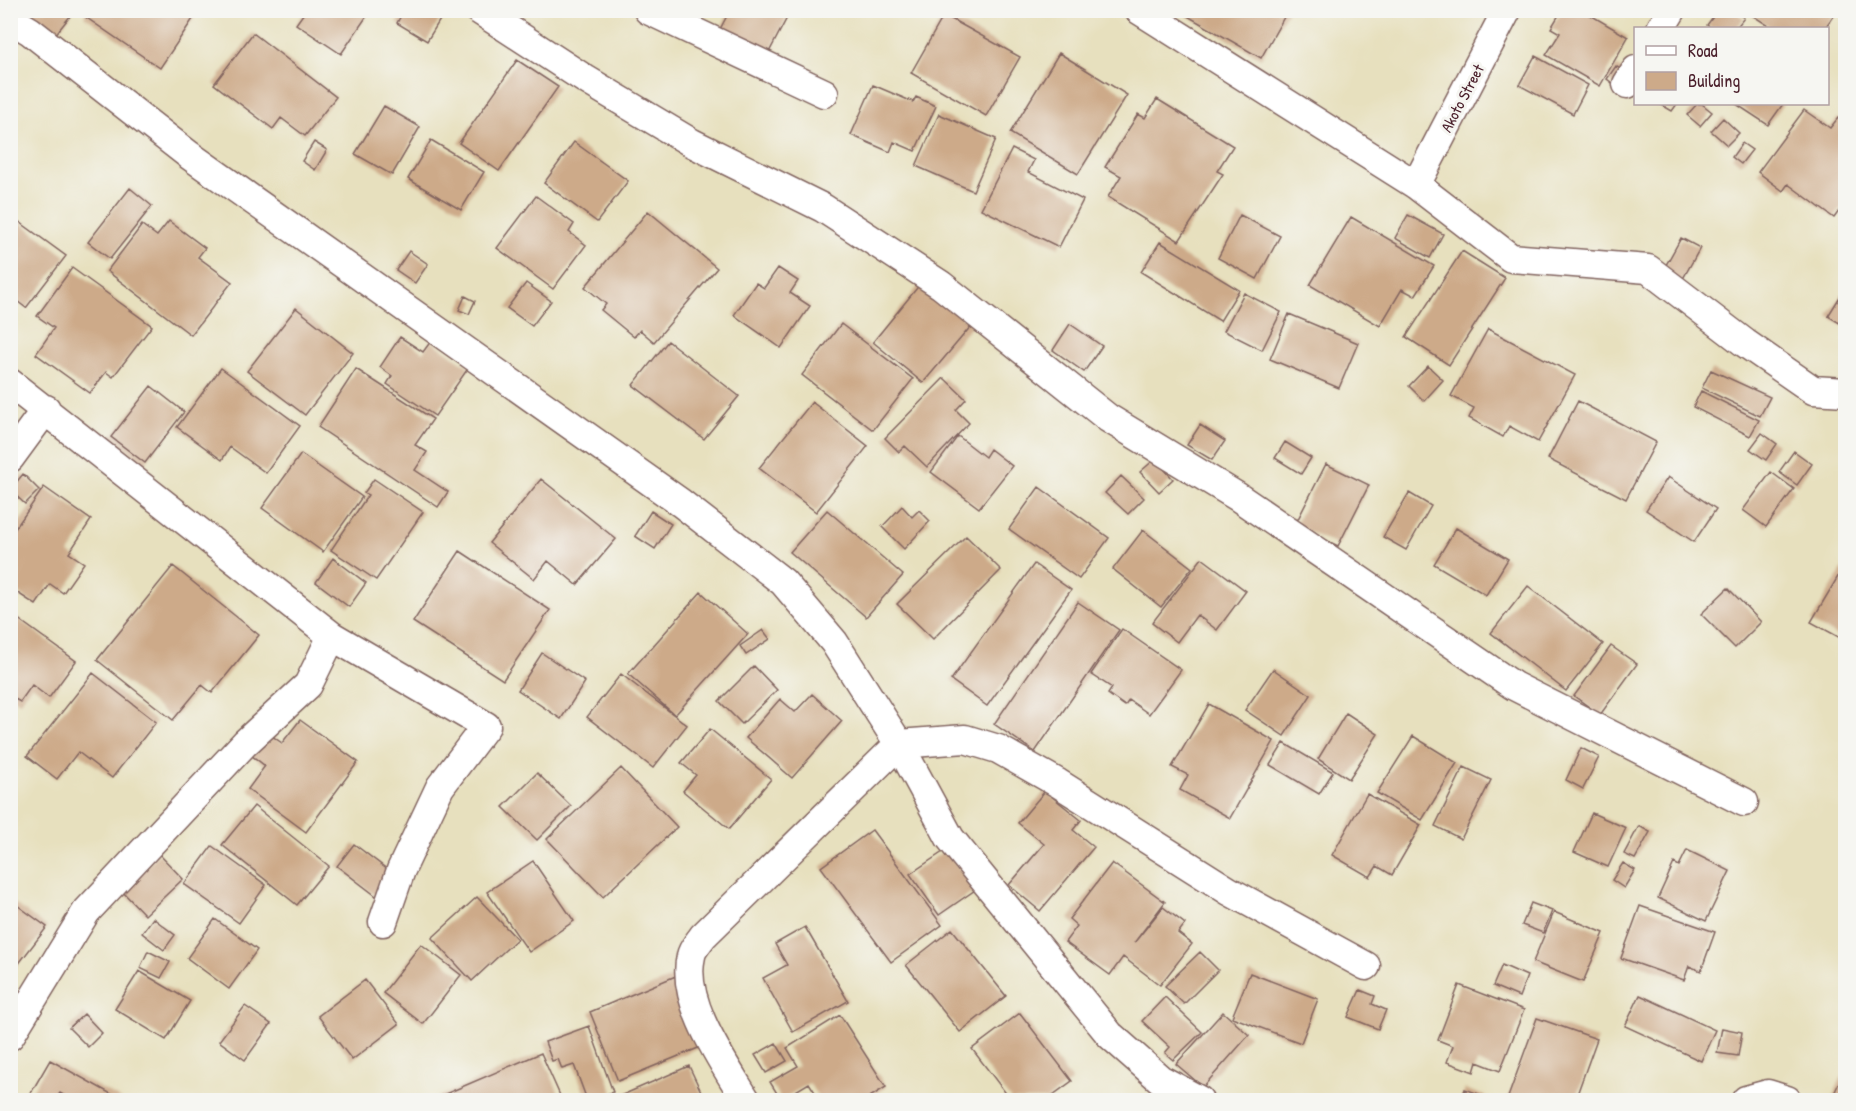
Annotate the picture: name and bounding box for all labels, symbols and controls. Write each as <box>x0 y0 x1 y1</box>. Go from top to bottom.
legend <box>1634 27 1829 105</box>
text: Road <box>1688 38 1718 63</box>
street label: Akoto Street <box>1435 60 1489 136</box>
text: Building <box>1688 68 1740 93</box>

